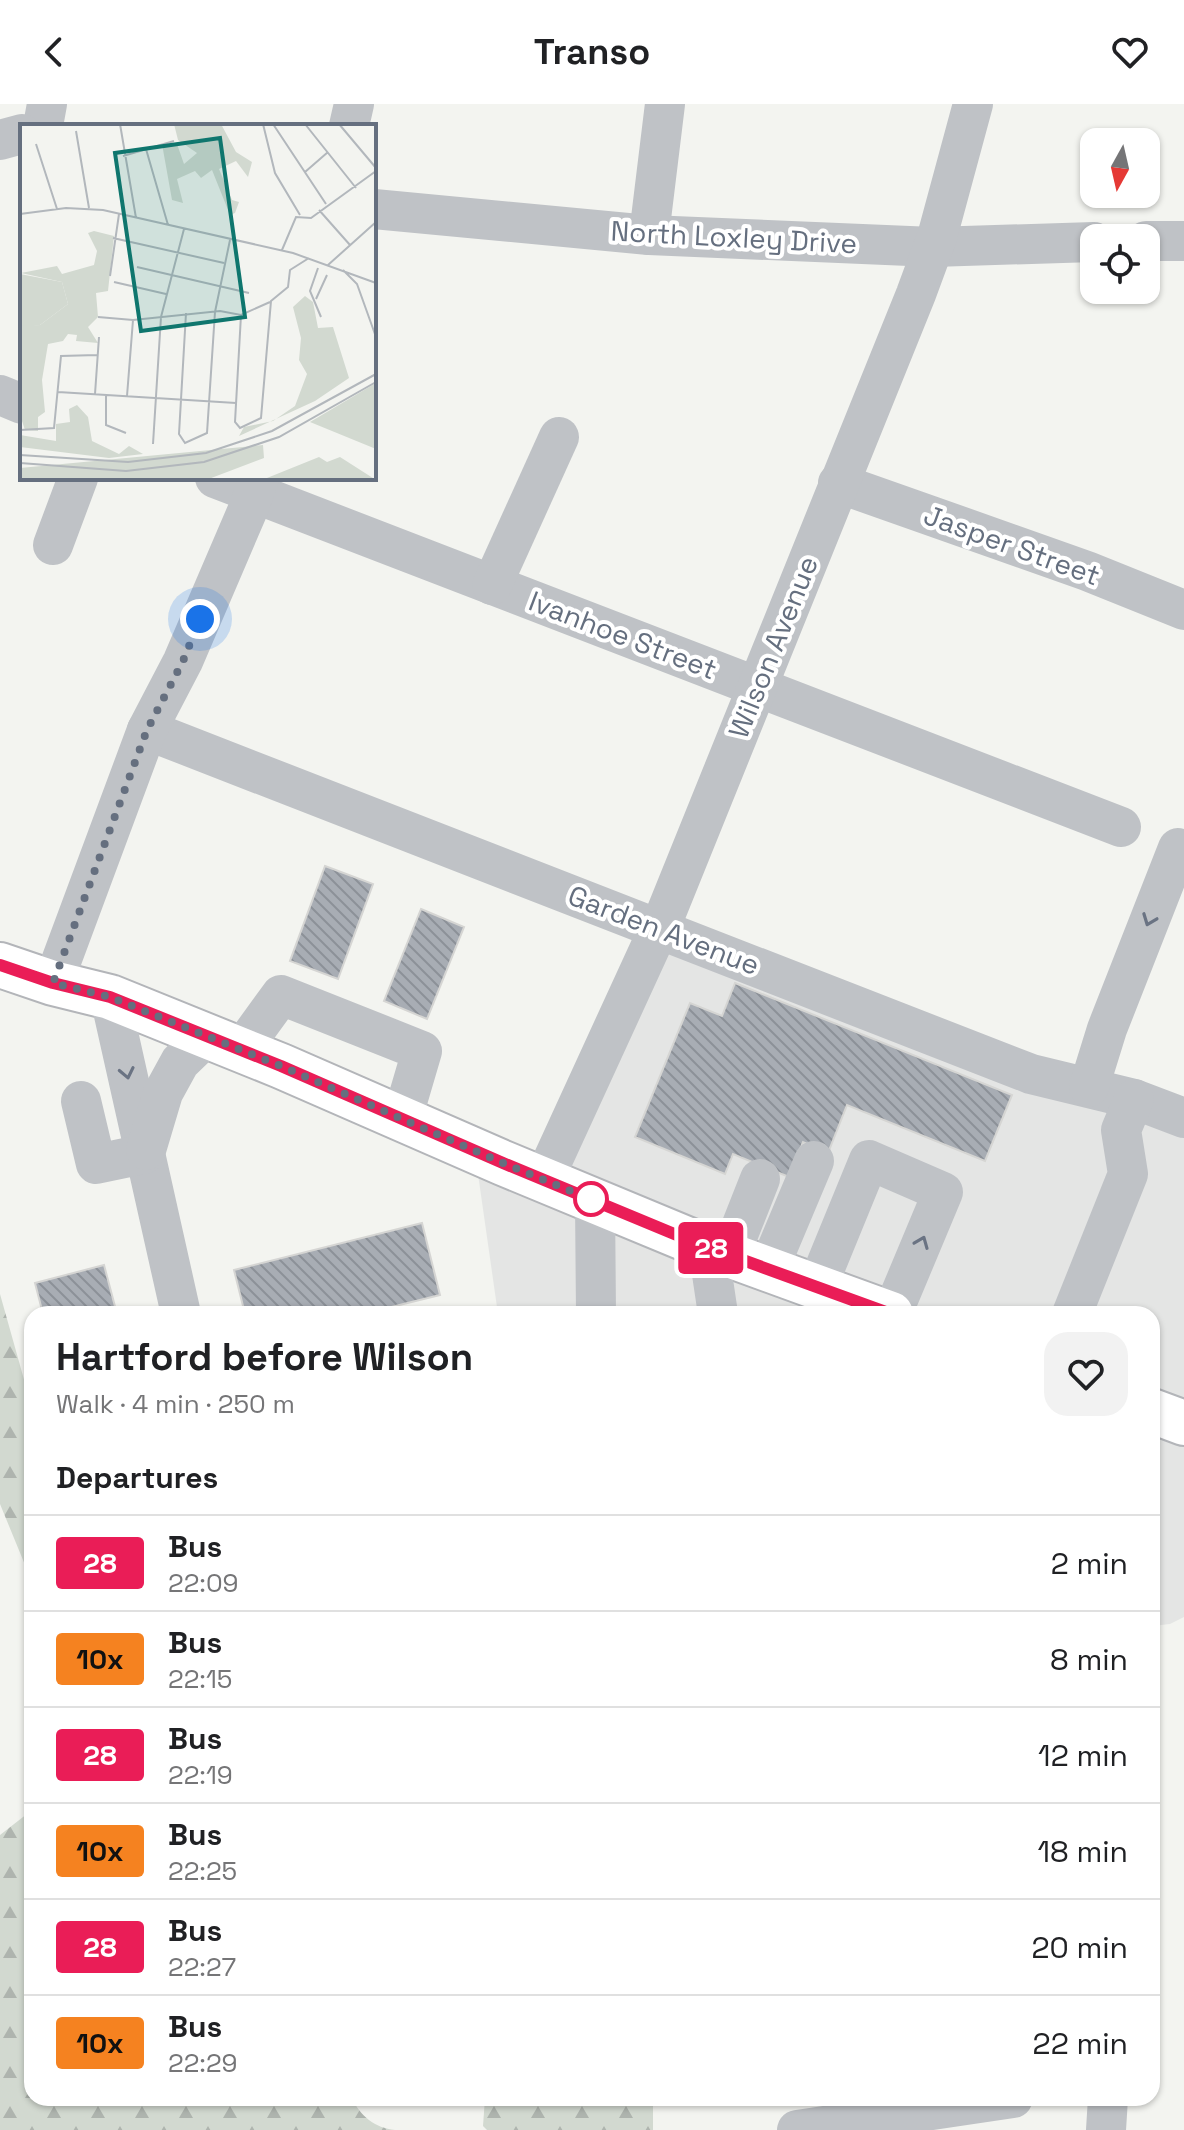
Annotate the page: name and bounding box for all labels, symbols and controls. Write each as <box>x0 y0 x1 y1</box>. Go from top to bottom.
text: Transo <box>534 29 650 75</box>
icon: back <box>32 30 76 74</box>
icon: heart <box>1108 30 1152 74</box>
inset map <box>20 124 376 480</box>
north arrow <box>1080 128 1160 208</box>
map controls <box>1080 128 1160 304</box>
street label: North Loxley Drive <box>610 213 858 261</box>
button: locate <box>1080 224 1160 304</box>
street label: Jasper Street <box>919 497 1105 593</box>
street label: Wilson Avenue <box>720 551 826 743</box>
street label: Ivanhoe Street <box>524 583 722 687</box>
your location <box>180 599 220 639</box>
street label: Garden Avenue <box>563 877 765 983</box>
one-way arrow <box>1142 912 1159 926</box>
one-way arrow <box>118 1066 135 1080</box>
unlabelled marker <box>574 1182 608 1216</box>
line badge: 28 <box>675 1222 747 1274</box>
text: 28 <box>694 1230 728 1266</box>
one-way arrow <box>912 1236 929 1250</box>
button: heart <box>1044 1332 1128 1416</box>
text: Hartford before Wilson <box>56 1333 473 1381</box>
text: Walk · 4 min · 250 m <box>56 1387 295 1421</box>
text: Departures <box>56 1458 218 1497</box>
text: Bus <box>168 1527 222 1566</box>
text: 2 min <box>1051 1544 1128 1583</box>
text: 28 <box>83 1545 117 1581</box>
text: 22:09 <box>168 1566 239 1600</box>
text: Bus <box>168 1623 222 1662</box>
text: 8 min <box>1050 1640 1128 1679</box>
text: 10x <box>76 1641 124 1677</box>
text: 22:15 <box>168 1662 232 1696</box>
text: Bus <box>168 1719 222 1758</box>
text: 12 min <box>1038 1736 1128 1775</box>
text: 28 <box>83 1737 117 1773</box>
text: 22:19 <box>168 1758 233 1792</box>
text: Bus <box>168 1815 222 1854</box>
text: 18 min <box>1038 1832 1128 1871</box>
text: 10x <box>76 1833 124 1869</box>
text: 22:25 <box>168 1854 237 1888</box>
text: Bus <box>168 1911 222 1950</box>
text: 20 min <box>1031 1928 1128 1967</box>
text: 28 <box>83 1929 117 1965</box>
text: 22:27 <box>168 1950 236 1984</box>
text: Bus <box>168 2007 222 2046</box>
text: 22 min <box>1033 2024 1128 2063</box>
text: 10x <box>76 2025 124 2061</box>
text: 22:29 <box>168 2046 237 2080</box>

